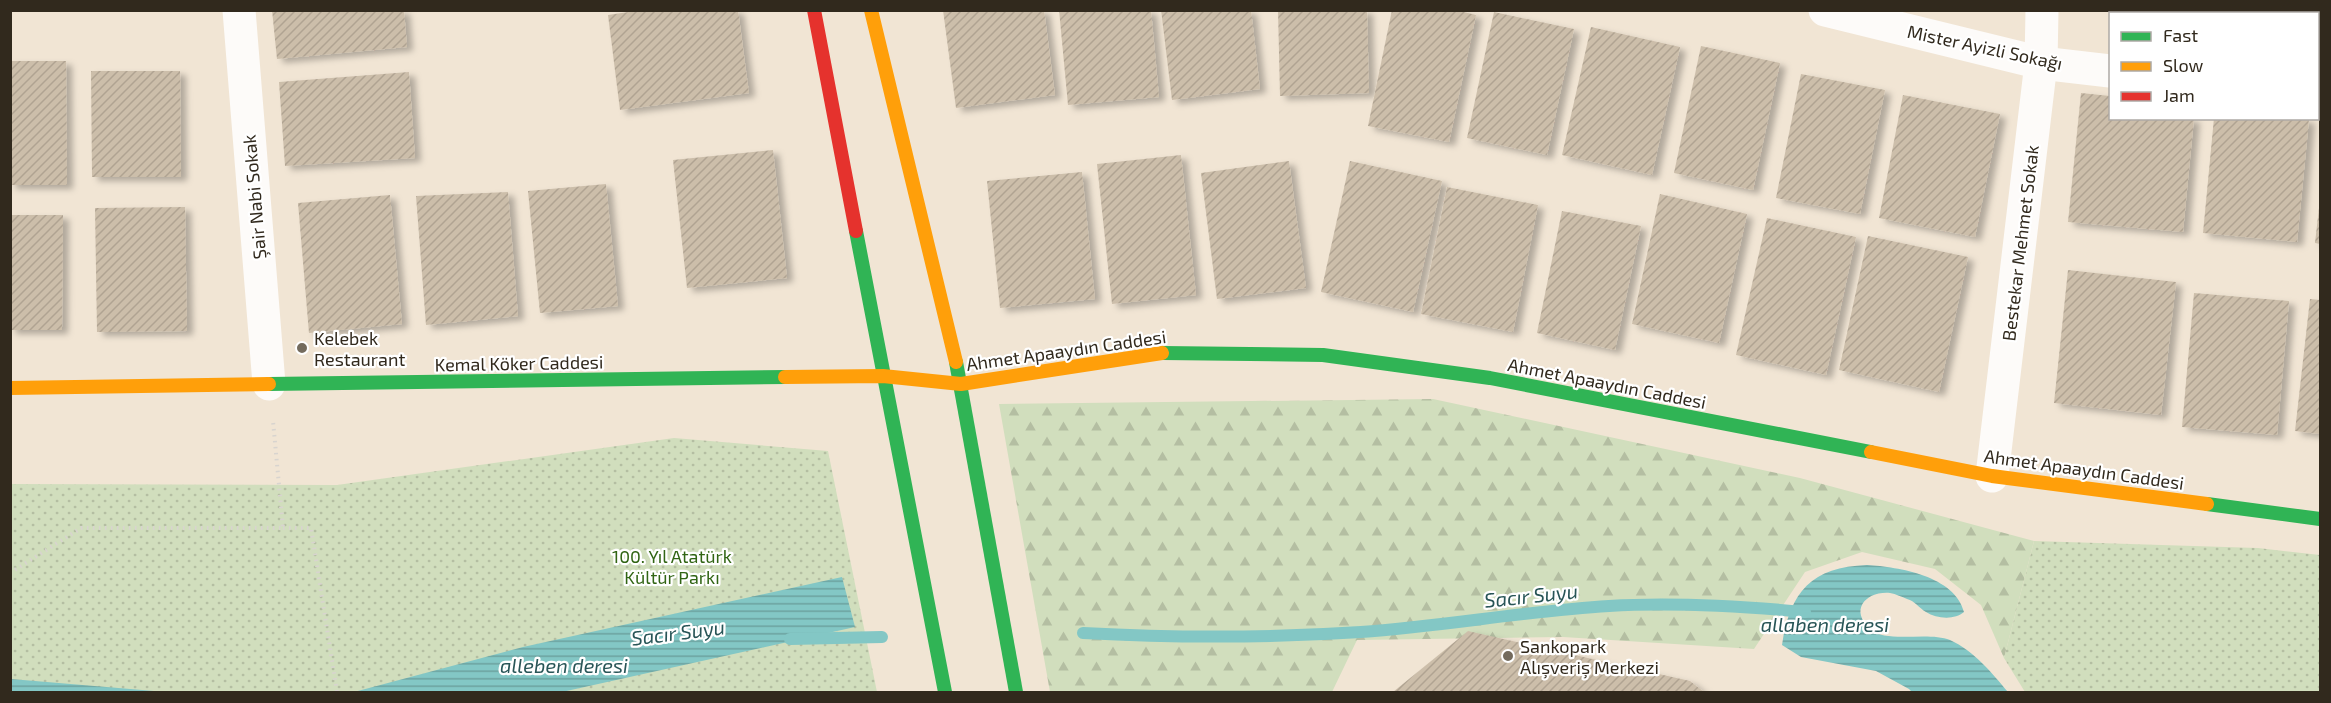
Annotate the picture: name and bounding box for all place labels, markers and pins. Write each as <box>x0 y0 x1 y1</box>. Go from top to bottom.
place label: Kelebek Restaurant <box>314 327 405 370</box>
marker: Kelebek Restaurant <box>295 341 309 355</box>
place label: Sankopark Alışveriş Merkezi <box>1520 635 1659 679</box>
marker: Sankopark Alışveriş Merkezi <box>1501 649 1515 663</box>

